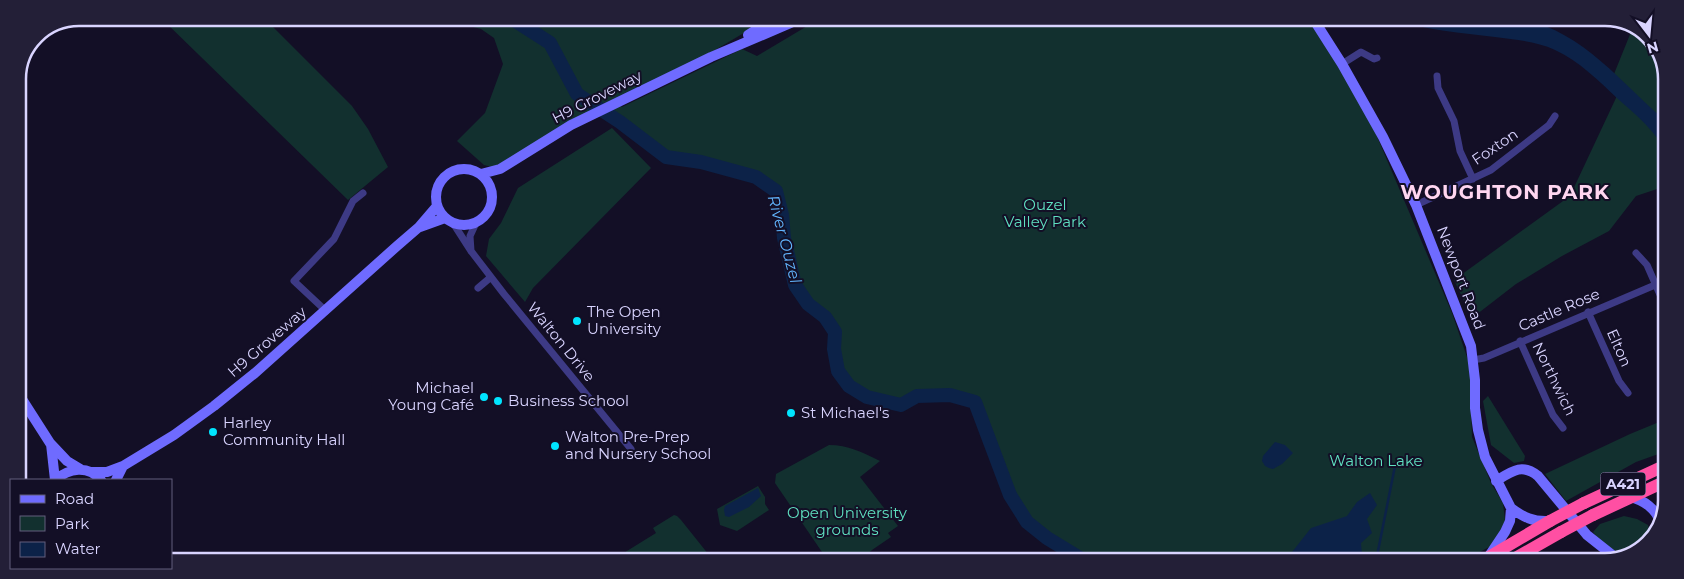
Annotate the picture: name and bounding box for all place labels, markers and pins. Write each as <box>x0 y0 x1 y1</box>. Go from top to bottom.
place label: The Open University <box>587 302 662 338</box>
marker: The Open University <box>571 315 583 327</box>
place label: Michael Young Café <box>388 378 474 414</box>
marker: Michael Young Café <box>478 391 490 403</box>
place label: Business School <box>508 391 629 410</box>
marker: Business School <box>492 395 504 407</box>
place label: St Michael's <box>801 403 889 422</box>
marker: St Michael's <box>785 407 797 419</box>
place label: Harley Community Hall <box>223 413 345 449</box>
marker: Harley Community Hall <box>207 426 219 438</box>
place label: Walton Pre-Prep and Nursery School <box>565 427 711 463</box>
marker: Walton Pre-Prep and Nursery School <box>549 440 561 452</box>

